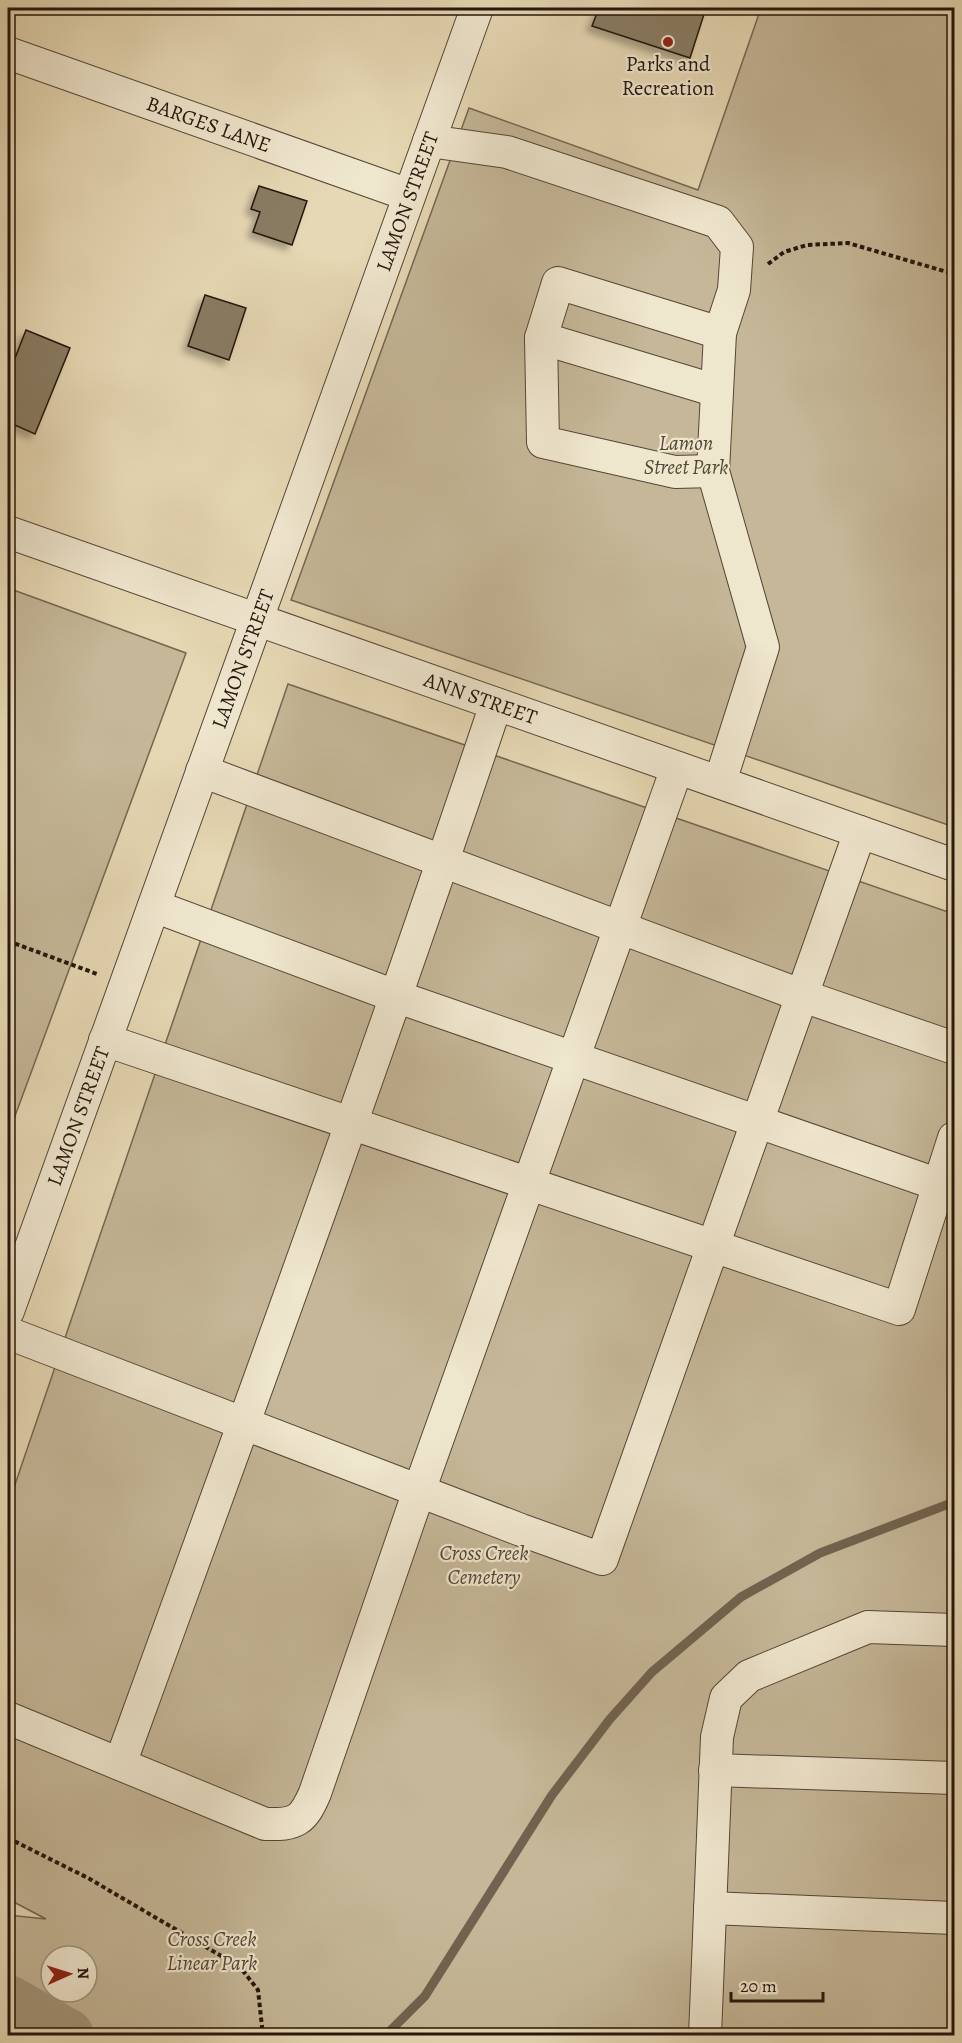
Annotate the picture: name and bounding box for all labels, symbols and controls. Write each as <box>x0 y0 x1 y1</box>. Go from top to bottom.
marker: Parks and Recreation <box>661 35 675 49</box>
place label: Parks and Recreation <box>622 50 714 102</box>
street label: BARGES LANE <box>143 89 275 159</box>
street label: LAMON STREET <box>369 127 445 275</box>
park label: Lamon Street Park <box>644 429 728 481</box>
street label: LAMON STREET <box>205 585 281 733</box>
street label: ANN STREET <box>419 665 542 731</box>
street label: LAMON STREET <box>40 1042 116 1190</box>
park label: Cross Creek Cemetery <box>439 1539 529 1591</box>
park label: Cross Creek Linear Park <box>167 1925 257 1977</box>
north arrow <box>39 1944 99 2004</box>
scale bar <box>731 1965 822 2003</box>
text: N <box>72 1967 94 1980</box>
text: 20 m <box>740 1974 777 1998</box>

